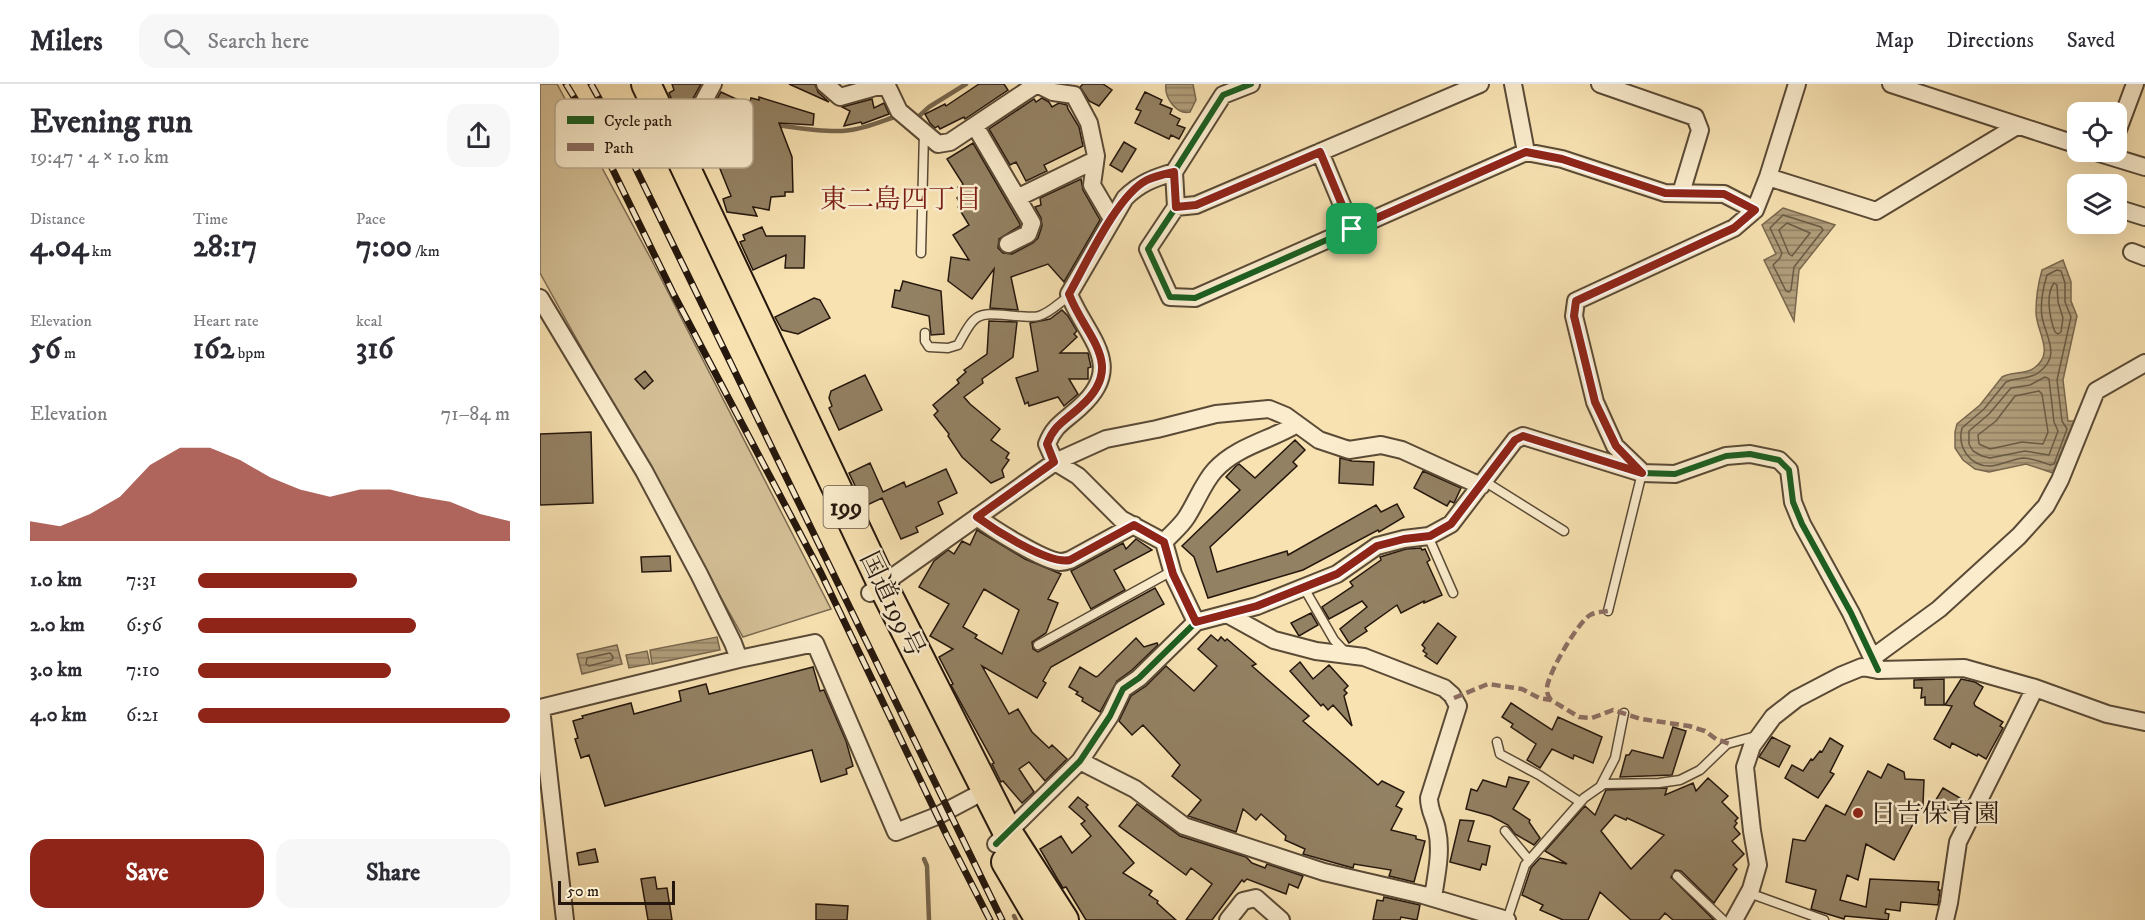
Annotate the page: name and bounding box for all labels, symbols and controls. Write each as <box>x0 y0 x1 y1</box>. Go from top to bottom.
search box <box>139 14 559 68</box>
text: Milers <box>30 24 103 59</box>
icon: search <box>160 25 193 58</box>
text: Search here <box>208 28 309 55</box>
text: Map <box>1875 28 1914 54</box>
text: Directions <box>1947 28 2034 54</box>
text: Saved <box>2067 28 2115 54</box>
legend <box>555 99 753 168</box>
text: Evening run <box>30 102 192 143</box>
map controls <box>2067 102 2127 234</box>
button: locate <box>2067 102 2127 162</box>
button: share <box>447 104 510 167</box>
text: Cycle path <box>604 111 673 131</box>
text: Path <box>604 138 634 158</box>
text: 19:47 · 4 × 1.0 km <box>30 145 169 170</box>
button: layers <box>2067 174 2127 234</box>
district label: 東二島四丁目 <box>820 183 982 217</box>
pin <box>1326 203 1377 254</box>
text: Distance <box>30 209 85 229</box>
text: Time <box>193 209 228 229</box>
text: Pace <box>356 209 386 229</box>
icon: arrive <box>1335 212 1368 245</box>
text: 4.04 <box>30 229 88 266</box>
text: 28:17 <box>193 229 257 266</box>
text: 7:00 <box>356 229 412 266</box>
text: km <box>88 241 112 261</box>
text: /km <box>412 241 440 261</box>
text: Elevation <box>30 311 92 331</box>
text: Heart rate <box>193 311 259 331</box>
text: kcal <box>356 311 382 331</box>
text: 56 <box>30 331 61 368</box>
text: 162 <box>193 331 234 368</box>
text: 316 <box>356 331 394 368</box>
text: m <box>61 343 76 363</box>
text: bpm <box>234 343 265 363</box>
text: Elevation <box>30 402 107 427</box>
text: 71–84 m <box>441 402 510 427</box>
road number: 199 <box>824 486 868 528</box>
street label: 国道199号 <box>852 546 931 663</box>
text: 1.0 km <box>30 568 82 593</box>
text: 7:31 <box>126 568 157 593</box>
text: 2.0 km <box>30 613 85 638</box>
text: 6:56 <box>126 613 162 638</box>
text: 3.0 km <box>30 658 82 683</box>
text: 7:10 <box>126 658 160 683</box>
text: 4.0 km <box>30 703 87 728</box>
text: 6:21 <box>126 703 159 728</box>
place label: 日吉保育園 <box>1870 798 2000 831</box>
marker: 日吉保育園 <box>1851 806 1865 820</box>
button: Save <box>30 839 264 908</box>
button: Share <box>276 839 510 908</box>
scale bar <box>558 878 675 906</box>
text: 50 m <box>567 881 599 901</box>

